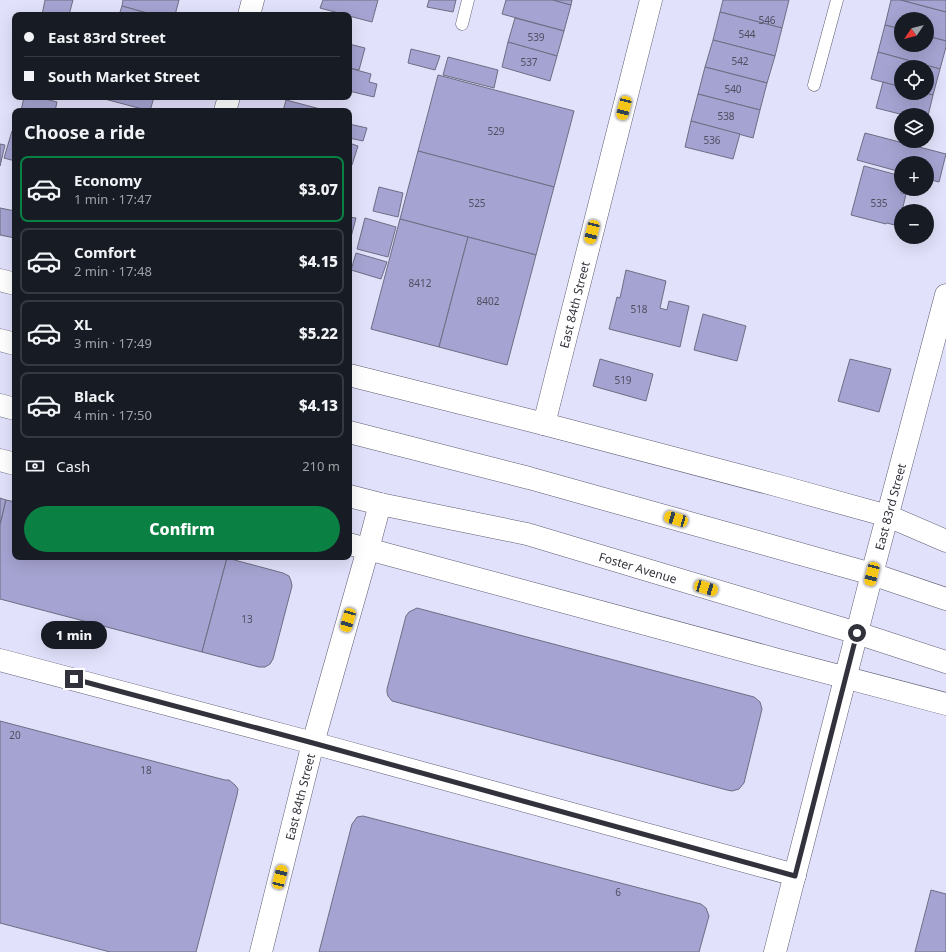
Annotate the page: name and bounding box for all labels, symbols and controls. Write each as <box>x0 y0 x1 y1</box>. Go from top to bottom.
north arrow <box>894 12 934 52</box>
map controls <box>894 12 934 244</box>
house number: 546 <box>758 13 776 27</box>
text: East 83rd Street <box>48 27 166 47</box>
house number: 544 <box>738 27 756 41</box>
house number: 539 <box>527 30 545 44</box>
house number: 542 <box>731 54 749 68</box>
house number: 537 <box>520 55 538 69</box>
button: locate <box>894 60 934 100</box>
text: South Market Street <box>48 66 200 86</box>
house number: 540 <box>724 82 742 96</box>
car <box>615 95 633 121</box>
button: layers <box>894 108 934 148</box>
house number: 538 <box>717 109 735 123</box>
text: Choose a ride <box>24 120 145 144</box>
house number: 529 <box>487 124 505 138</box>
house number: 536 <box>703 133 721 147</box>
button: + <box>894 156 934 196</box>
text: Economy <box>74 170 142 190</box>
icon: car <box>26 171 62 207</box>
text: $3.07 <box>299 179 338 199</box>
text: 1 min · 17:47 <box>74 190 152 208</box>
house number: 525 <box>468 196 486 210</box>
house number: 535 <box>870 196 888 210</box>
button: − <box>894 204 934 244</box>
car <box>583 219 601 245</box>
text: Comfort <box>74 242 136 262</box>
icon: car <box>26 243 62 279</box>
text: $4.15 <box>299 251 338 271</box>
street label: East 84th Street <box>555 259 593 350</box>
text: 2 min · 17:48 <box>74 262 152 280</box>
house number: 8412 <box>409 276 432 290</box>
house number: 8402 <box>477 294 500 308</box>
house number: 518 <box>630 302 648 316</box>
text: XL <box>74 314 92 334</box>
icon: car <box>26 315 62 351</box>
text: $5.22 <box>299 323 338 343</box>
text: 3 min · 17:49 <box>74 334 152 352</box>
house number: 519 <box>614 373 632 387</box>
text: Black <box>74 386 114 406</box>
icon: car <box>26 387 62 423</box>
text: $4.13 <box>299 395 338 415</box>
text: 4 min · 17:50 <box>74 406 152 424</box>
icon: cash <box>24 455 46 477</box>
text: Cash <box>56 456 90 476</box>
text: 210 m <box>302 457 340 475</box>
street label: East 83rd Street <box>870 461 910 552</box>
button: Confirm <box>24 506 340 552</box>
car <box>663 510 689 528</box>
street label: Foster Avenue <box>597 548 679 587</box>
car <box>863 561 881 587</box>
car <box>693 579 719 597</box>
car <box>339 607 357 633</box>
house number: 13 <box>241 612 253 626</box>
callout: 1 min <box>41 621 107 649</box>
route start <box>848 624 866 642</box>
text: 1 min <box>56 626 92 644</box>
route end <box>65 670 83 688</box>
house number: 20 <box>9 728 21 742</box>
street label: East 84th Street <box>281 751 319 842</box>
house number: 18 <box>140 763 152 777</box>
car <box>271 864 289 890</box>
house number: 6 <box>615 885 621 899</box>

